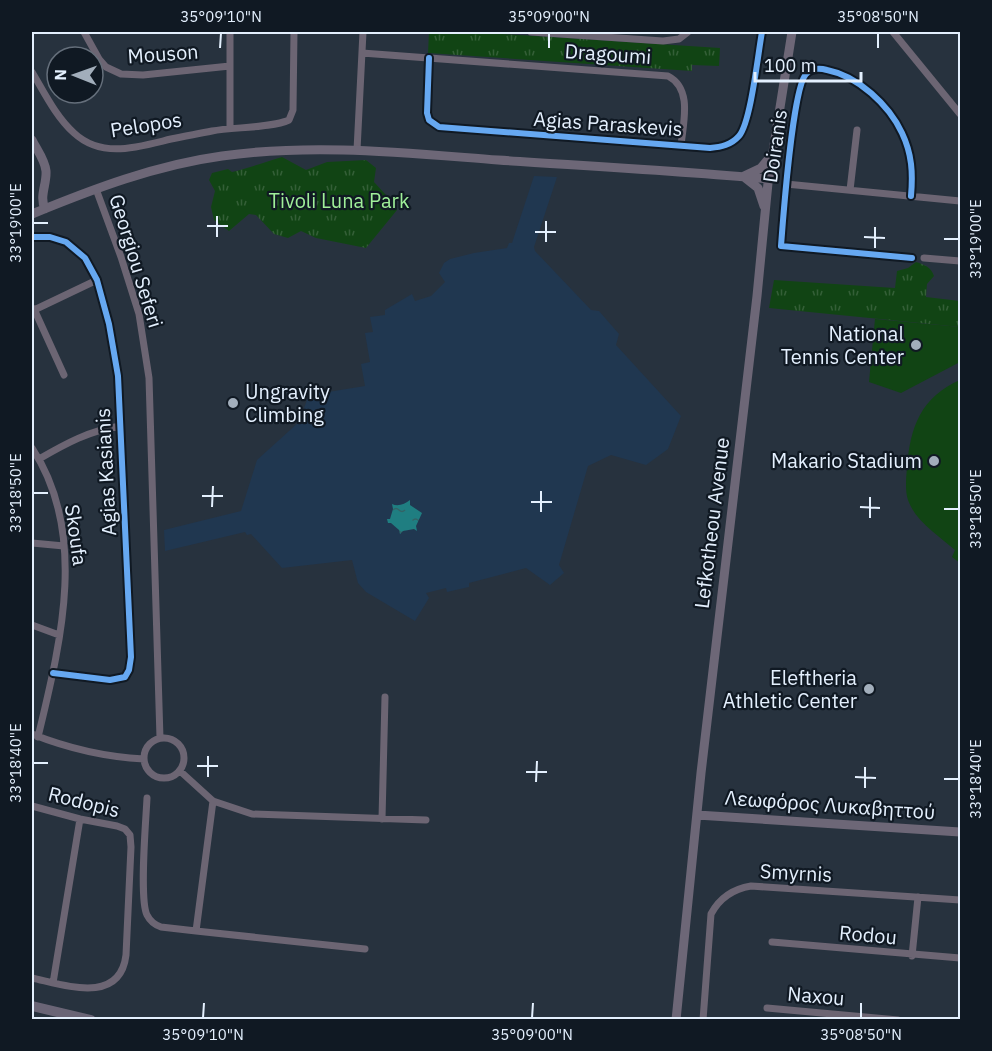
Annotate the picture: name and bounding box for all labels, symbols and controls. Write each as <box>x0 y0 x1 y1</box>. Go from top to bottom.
text: 35°09'10"N <box>180 7 262 26</box>
text: 35°09'00"N <box>508 7 590 26</box>
text: 35°08'50"N <box>837 7 919 26</box>
street label: Dragoumi <box>564 37 652 70</box>
street label: Mouson <box>127 38 199 69</box>
north arrow <box>45 45 105 105</box>
scale bar <box>755 45 862 83</box>
text: 100 m <box>764 54 816 77</box>
text: N <box>50 69 70 81</box>
street label: Agias Paraskevis <box>533 105 683 142</box>
street label: Pelopos <box>108 106 184 143</box>
street label: Doiranis <box>756 108 793 184</box>
text: 33°19'00"E <box>6 183 25 263</box>
park label: Tivoli Luna Park <box>269 187 410 214</box>
street label: Georgiou Seferi <box>103 191 170 331</box>
text: 33°19'00"E <box>966 199 985 279</box>
place label: National Tennis Center <box>781 320 904 370</box>
marker: National Tennis Center <box>909 338 923 352</box>
place label: Ungravity Climbing <box>245 378 330 428</box>
marker: Ungravity Climbing <box>226 396 240 410</box>
street label: Agias Kasianis <box>89 407 122 537</box>
street label: Lefkotheou Avenue <box>688 436 735 610</box>
place label: Makario Stadium <box>771 447 922 474</box>
text: 33°18'50"E <box>6 453 25 533</box>
marker: Makario Stadium <box>927 454 941 468</box>
text: 33°18'50"E <box>966 469 985 549</box>
street label: Skoufa <box>59 503 94 568</box>
place label: Eleftheria Athletic Center <box>723 664 857 714</box>
marker: Eleftheria Athletic Center <box>862 682 876 696</box>
text: 33°18'40"E <box>6 723 25 803</box>
text: 33°18'40"E <box>966 739 985 819</box>
street label: Rodopis <box>46 780 123 823</box>
street label: Λεωφόρος Λυκαβηττού <box>724 784 936 825</box>
street label: Smyrnis <box>759 857 833 888</box>
street label: Rodou <box>838 919 898 950</box>
street label: Naxou <box>786 980 846 1011</box>
text: 35°09'10"N <box>162 1025 244 1044</box>
text: 35°09'00"N <box>491 1025 573 1044</box>
text: 35°08'50"N <box>820 1025 902 1044</box>

